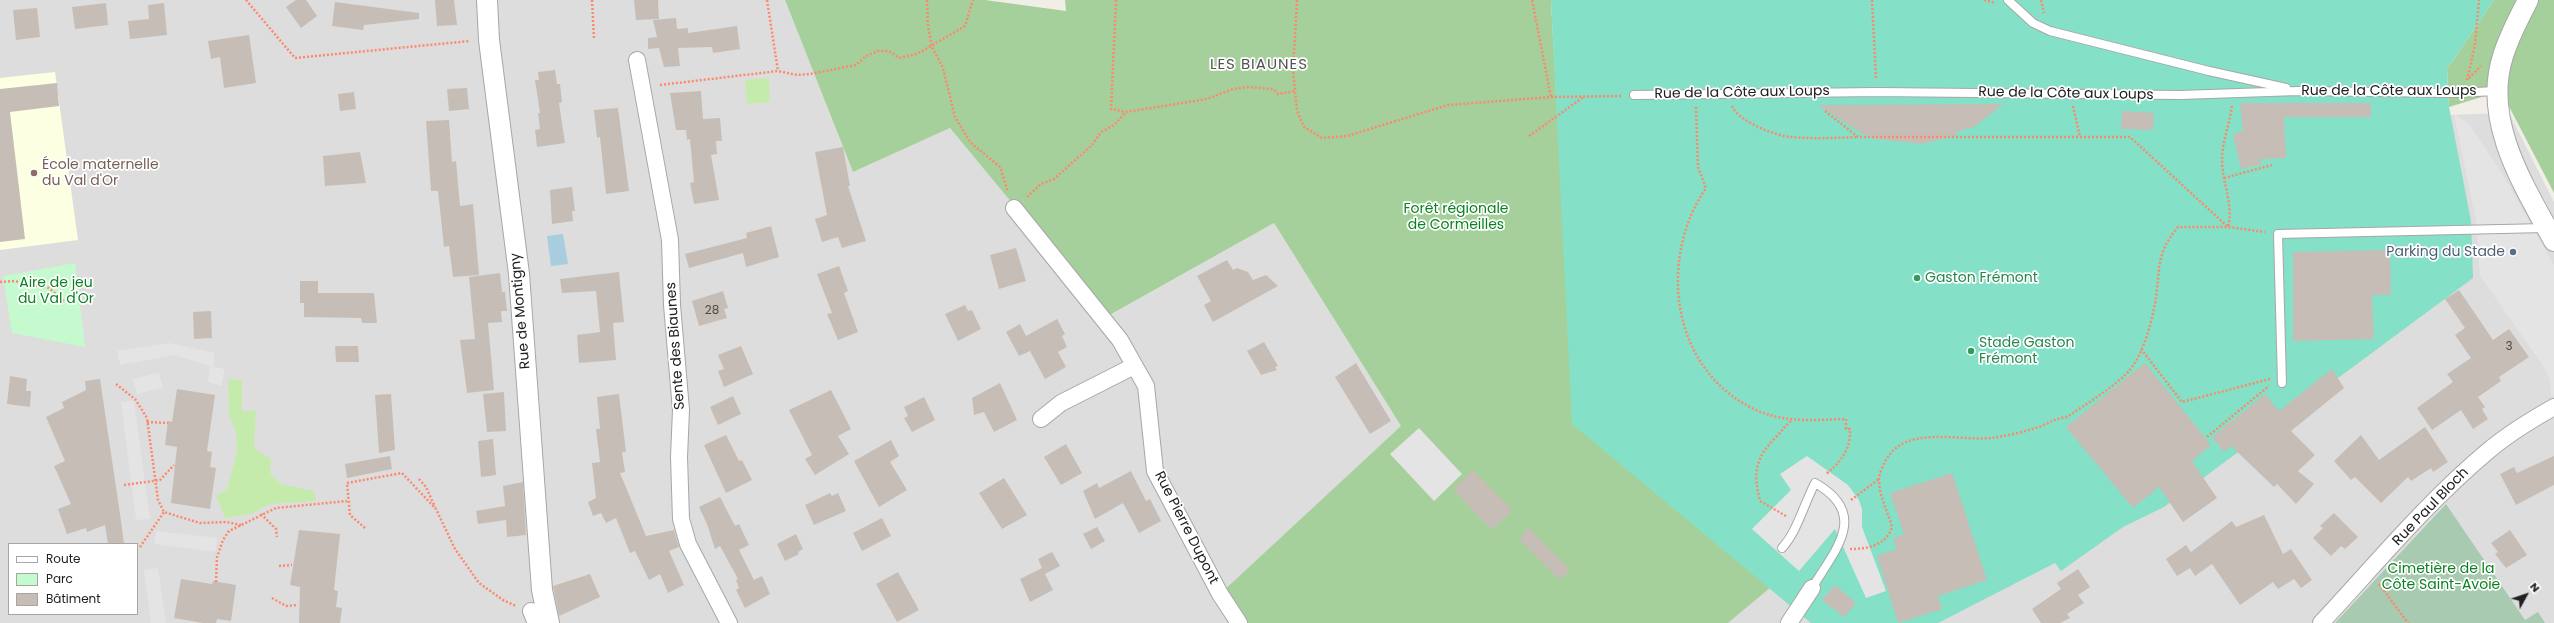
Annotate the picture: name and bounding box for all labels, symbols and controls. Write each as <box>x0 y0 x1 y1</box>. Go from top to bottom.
district label: LES BIAUNES <box>1210 56 1308 74</box>
street label: Rue de la Côte aux Loups <box>1654 83 1830 103</box>
street label: Rue de la Côte aux Loups <box>2301 83 2477 99</box>
street label: Rue de la Côte aux Loups <box>1978 84 2154 104</box>
place label: École maternelle du Val d'Or <box>42 157 159 190</box>
marker: École maternelle du Val d'Or <box>29 168 39 178</box>
park label: Forêt régionale de Cormeilles <box>1403 201 1509 234</box>
place label: Parking du Stade <box>2386 244 2505 260</box>
marker: Parking du Stade <box>2508 247 2518 257</box>
street label: Rue de Montigny <box>508 252 534 370</box>
place label: Gaston Frémont <box>1925 270 2038 286</box>
marker: Gaston Frémont <box>1912 273 1922 283</box>
park label: Aire de jeu du Val d'Or <box>18 275 94 308</box>
street label: Sente des Biaunes <box>663 282 689 410</box>
house number: 28 <box>705 304 719 318</box>
place label: Stade Gaston Frémont <box>1979 335 2074 368</box>
house number: 3 <box>2505 340 2513 354</box>
marker: Stade Gaston Frémont <box>1966 346 1976 356</box>
street label: Rue Paul Bloch <box>2390 464 2472 550</box>
street label: Rue Pierre Dupont <box>1150 469 1222 587</box>
legend <box>8 543 138 615</box>
text: Route <box>46 550 80 567</box>
park label: Cimetière de la Côte Saint-Avoie <box>2382 561 2500 594</box>
text: Parc <box>46 570 73 587</box>
north arrow <box>2506 575 2546 615</box>
text: N <box>2526 579 2544 596</box>
text: Bâtiment <box>46 590 101 607</box>

